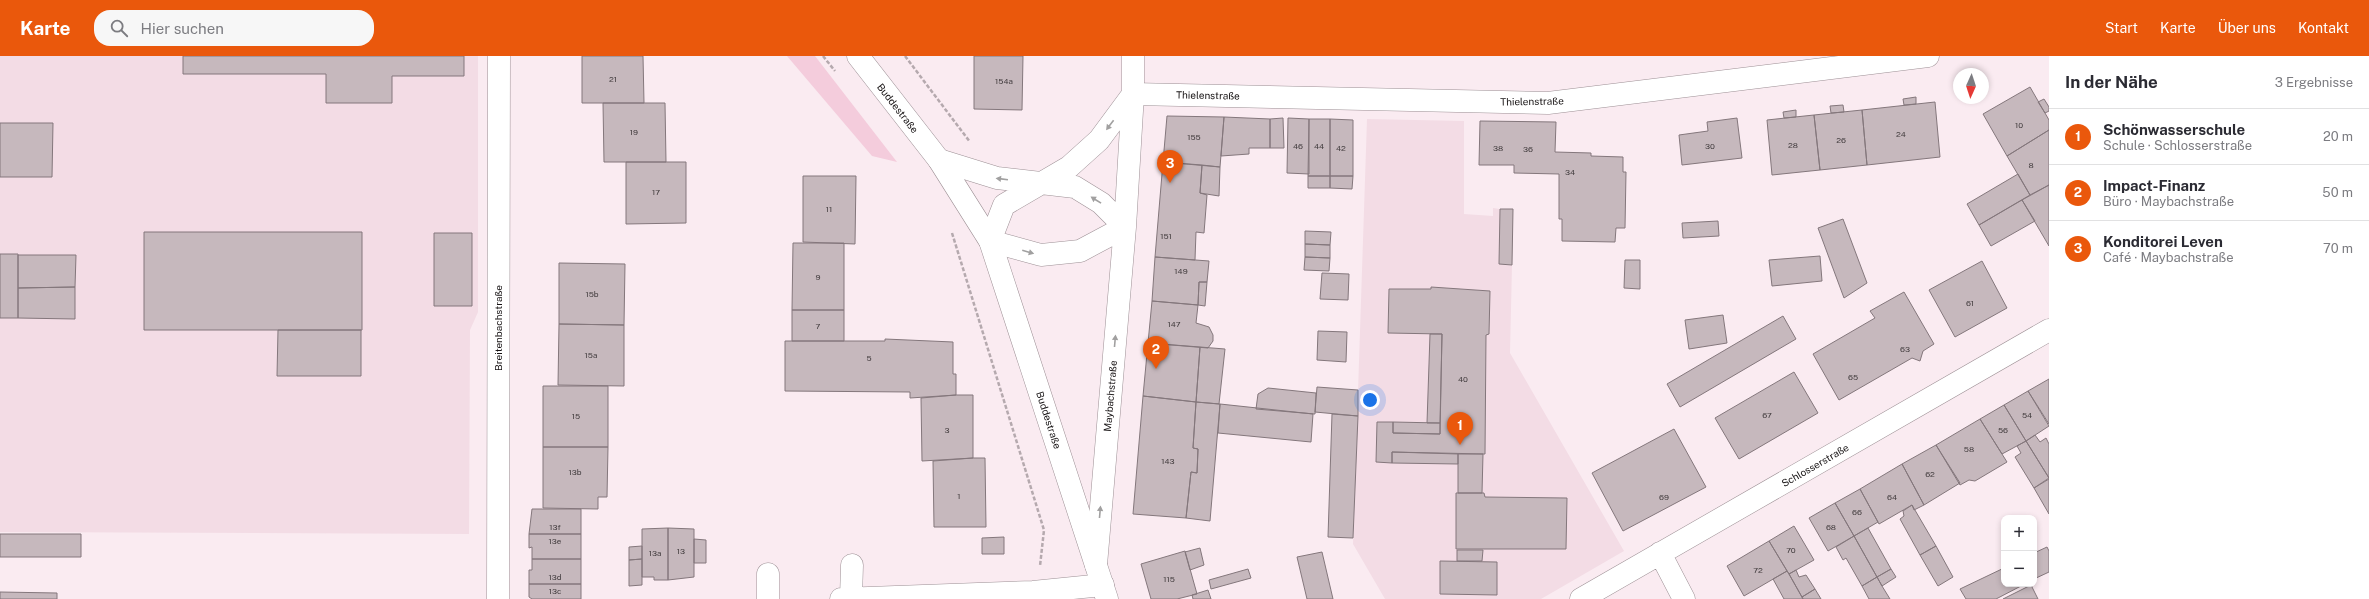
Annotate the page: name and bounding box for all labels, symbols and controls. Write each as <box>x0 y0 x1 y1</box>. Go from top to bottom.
search box <box>94 10 374 46</box>
text: Karte <box>20 17 70 39</box>
icon: search <box>108 17 130 39</box>
text: Hier suchen <box>140 20 224 37</box>
text: Start <box>2105 20 2138 36</box>
text: Karte <box>2160 20 2196 36</box>
text: Über uns <box>2218 20 2276 36</box>
text: Kontakt <box>2298 20 2349 36</box>
north arrow <box>1953 68 1989 104</box>
text: In der Nähe <box>2065 72 2158 92</box>
house number: 21 <box>609 74 617 84</box>
text: 3 Ergebnisse <box>2275 75 2353 90</box>
house number: 154a <box>995 76 1013 86</box>
street label: Buddestraße <box>875 81 921 135</box>
street label: Thielenstraße <box>1176 88 1240 102</box>
street label: Thielenstraße <box>1500 94 1564 108</box>
one-way arrow <box>1106 119 1114 130</box>
house number: 10 <box>2015 120 2023 130</box>
text: Schönwasserschule <box>2103 121 2245 138</box>
house number: 19 <box>630 127 638 137</box>
house number: 24 <box>1896 129 1906 139</box>
text: 1 <box>2075 129 2081 144</box>
text: 20 m <box>2323 129 2353 144</box>
house number: 155 <box>1187 132 1201 142</box>
house number: 26 <box>1836 135 1846 145</box>
text: Schule · Schlosserstraße <box>2103 138 2252 153</box>
house number: 28 <box>1788 140 1798 150</box>
house number: 46 <box>1293 141 1303 151</box>
house number: 44 <box>1314 141 1324 151</box>
house number: 30 <box>1705 141 1715 151</box>
house number: 42 <box>1336 143 1346 153</box>
house number: 38 <box>1493 143 1503 153</box>
house number: 36 <box>1523 144 1533 154</box>
pin: 3 <box>1157 150 1183 183</box>
house number: 8 <box>2028 160 2034 170</box>
house number: 34 <box>1565 167 1575 177</box>
one-way arrow <box>995 175 1008 182</box>
text: Impact-Finanz <box>2103 177 2205 194</box>
text: 2 <box>2074 185 2082 200</box>
text: 50 m <box>2322 185 2353 200</box>
house number: 17 <box>652 187 660 197</box>
text: Büro · Maybachstraße <box>2103 194 2234 209</box>
one-way arrow <box>1091 196 1101 204</box>
house number: 11 <box>826 204 832 214</box>
house number: 151 <box>1160 231 1172 241</box>
text: Konditorei Leven <box>2103 233 2223 250</box>
text: 3 <box>2074 241 2082 256</box>
text: 70 m <box>2323 241 2353 256</box>
one-way arrow <box>1022 249 1034 255</box>
text: Café · Maybachstraße <box>2103 250 2234 265</box>
house number: 149 <box>1174 266 1188 276</box>
house number: 9 <box>816 272 821 282</box>
street label: Breitenbachstraße <box>492 285 504 371</box>
house number: 15b <box>585 289 599 299</box>
house number: 61 <box>1966 298 1974 308</box>
house number: 147 <box>1167 319 1181 329</box>
house number: 7 <box>816 321 821 331</box>
one-way arrow <box>1112 335 1118 347</box>
pin: 2 <box>1143 336 1169 369</box>
house number: 63 <box>1900 344 1910 354</box>
house number: 15a <box>585 350 597 360</box>
house number: 5 <box>866 353 872 363</box>
street label: Maybachstraße <box>1101 359 1119 432</box>
house number: 65 <box>1848 372 1858 382</box>
house number: 40 <box>1458 374 1468 384</box>
street label: Buddestraße <box>1034 390 1064 451</box>
your location <box>1360 390 1380 410</box>
house number: 67 <box>1762 410 1772 420</box>
house number: 54 <box>2022 410 2032 420</box>
house number: 15 <box>572 411 580 421</box>
pin: 1 <box>1447 412 1473 445</box>
house number: 3 <box>944 425 950 435</box>
house number: 56 <box>1998 425 2008 435</box>
street label: Schlosserstraße <box>1779 441 1851 489</box>
house number: 58 <box>1964 444 1974 454</box>
house number: 143 <box>1161 456 1175 466</box>
house number: 13b <box>568 467 582 477</box>
house number: 62 <box>1925 469 1935 479</box>
house number: 1 <box>957 491 961 501</box>
house number: 69 <box>1659 492 1669 502</box>
house number: 64 <box>1887 492 1897 502</box>
one-way arrow <box>1097 506 1104 518</box>
house number: 66 <box>1852 507 1862 517</box>
map controls <box>2001 515 2037 587</box>
button: + <box>2001 515 2037 551</box>
house number: 13f <box>549 522 561 532</box>
house number: 68 <box>1826 522 1836 532</box>
house number: 13e <box>549 536 562 546</box>
house number: 70 <box>1786 545 1796 555</box>
house number: 13 <box>677 546 685 556</box>
house number: 13a <box>649 548 661 558</box>
button: − <box>2001 551 2037 587</box>
house number: 72 <box>1753 565 1763 575</box>
house number: 13d <box>548 572 562 582</box>
house number: 115 <box>1163 574 1175 584</box>
house number: 13c <box>549 586 561 596</box>

